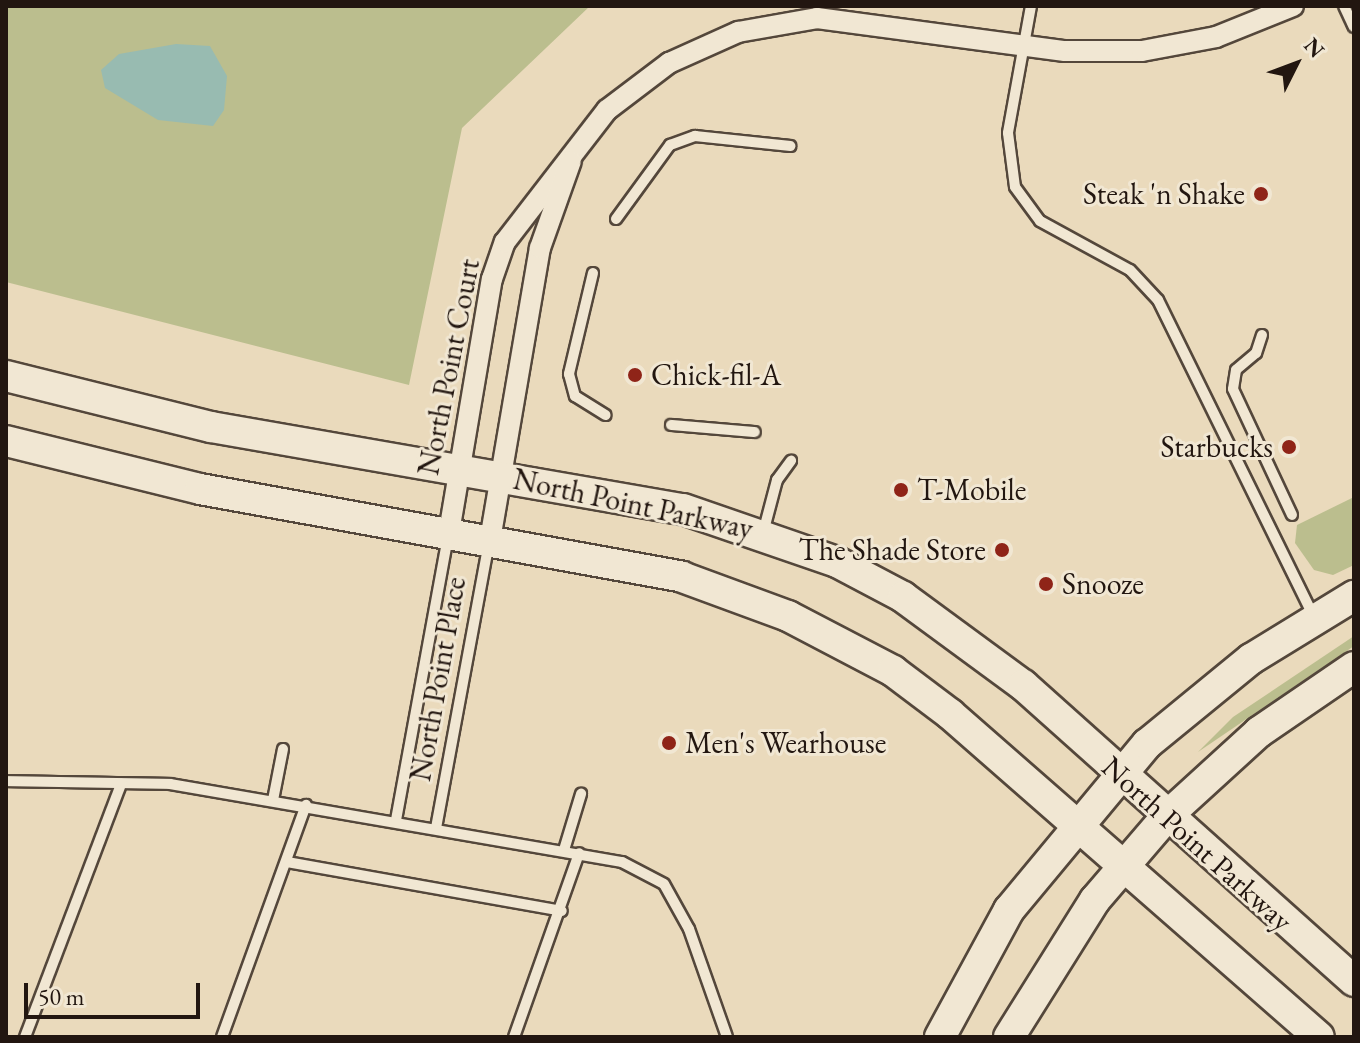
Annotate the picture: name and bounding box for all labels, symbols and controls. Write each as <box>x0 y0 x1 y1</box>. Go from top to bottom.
north arrow <box>1256 24 1336 104</box>
text: N <box>1297 31 1331 64</box>
place label: Steak 'n Shake <box>1083 176 1245 212</box>
marker: Steak 'n Shake <box>1252 185 1270 203</box>
street label: North Point Court <box>410 256 488 478</box>
place label: Chick-fil-A <box>651 357 781 393</box>
marker: Chick-fil-A <box>626 366 644 384</box>
place label: Starbucks <box>1160 429 1273 465</box>
marker: Starbucks <box>1280 438 1298 456</box>
street label: North Point Parkway <box>510 461 756 547</box>
place label: T-Mobile <box>917 472 1026 508</box>
marker: T-Mobile <box>892 481 910 499</box>
place label: The Shade Store <box>799 532 986 568</box>
marker: The Shade Store <box>993 541 1011 559</box>
place label: Snooze <box>1062 566 1144 602</box>
street label: North Point Place <box>402 574 474 784</box>
marker: Snooze <box>1037 575 1055 593</box>
place label: Men's Wearhouse <box>685 725 886 761</box>
marker: Men's Wearhouse <box>660 734 678 752</box>
street label: North Point Parkway <box>1094 749 1300 939</box>
scale bar <box>28 967 204 1017</box>
text: 50 m <box>38 981 85 1012</box>

